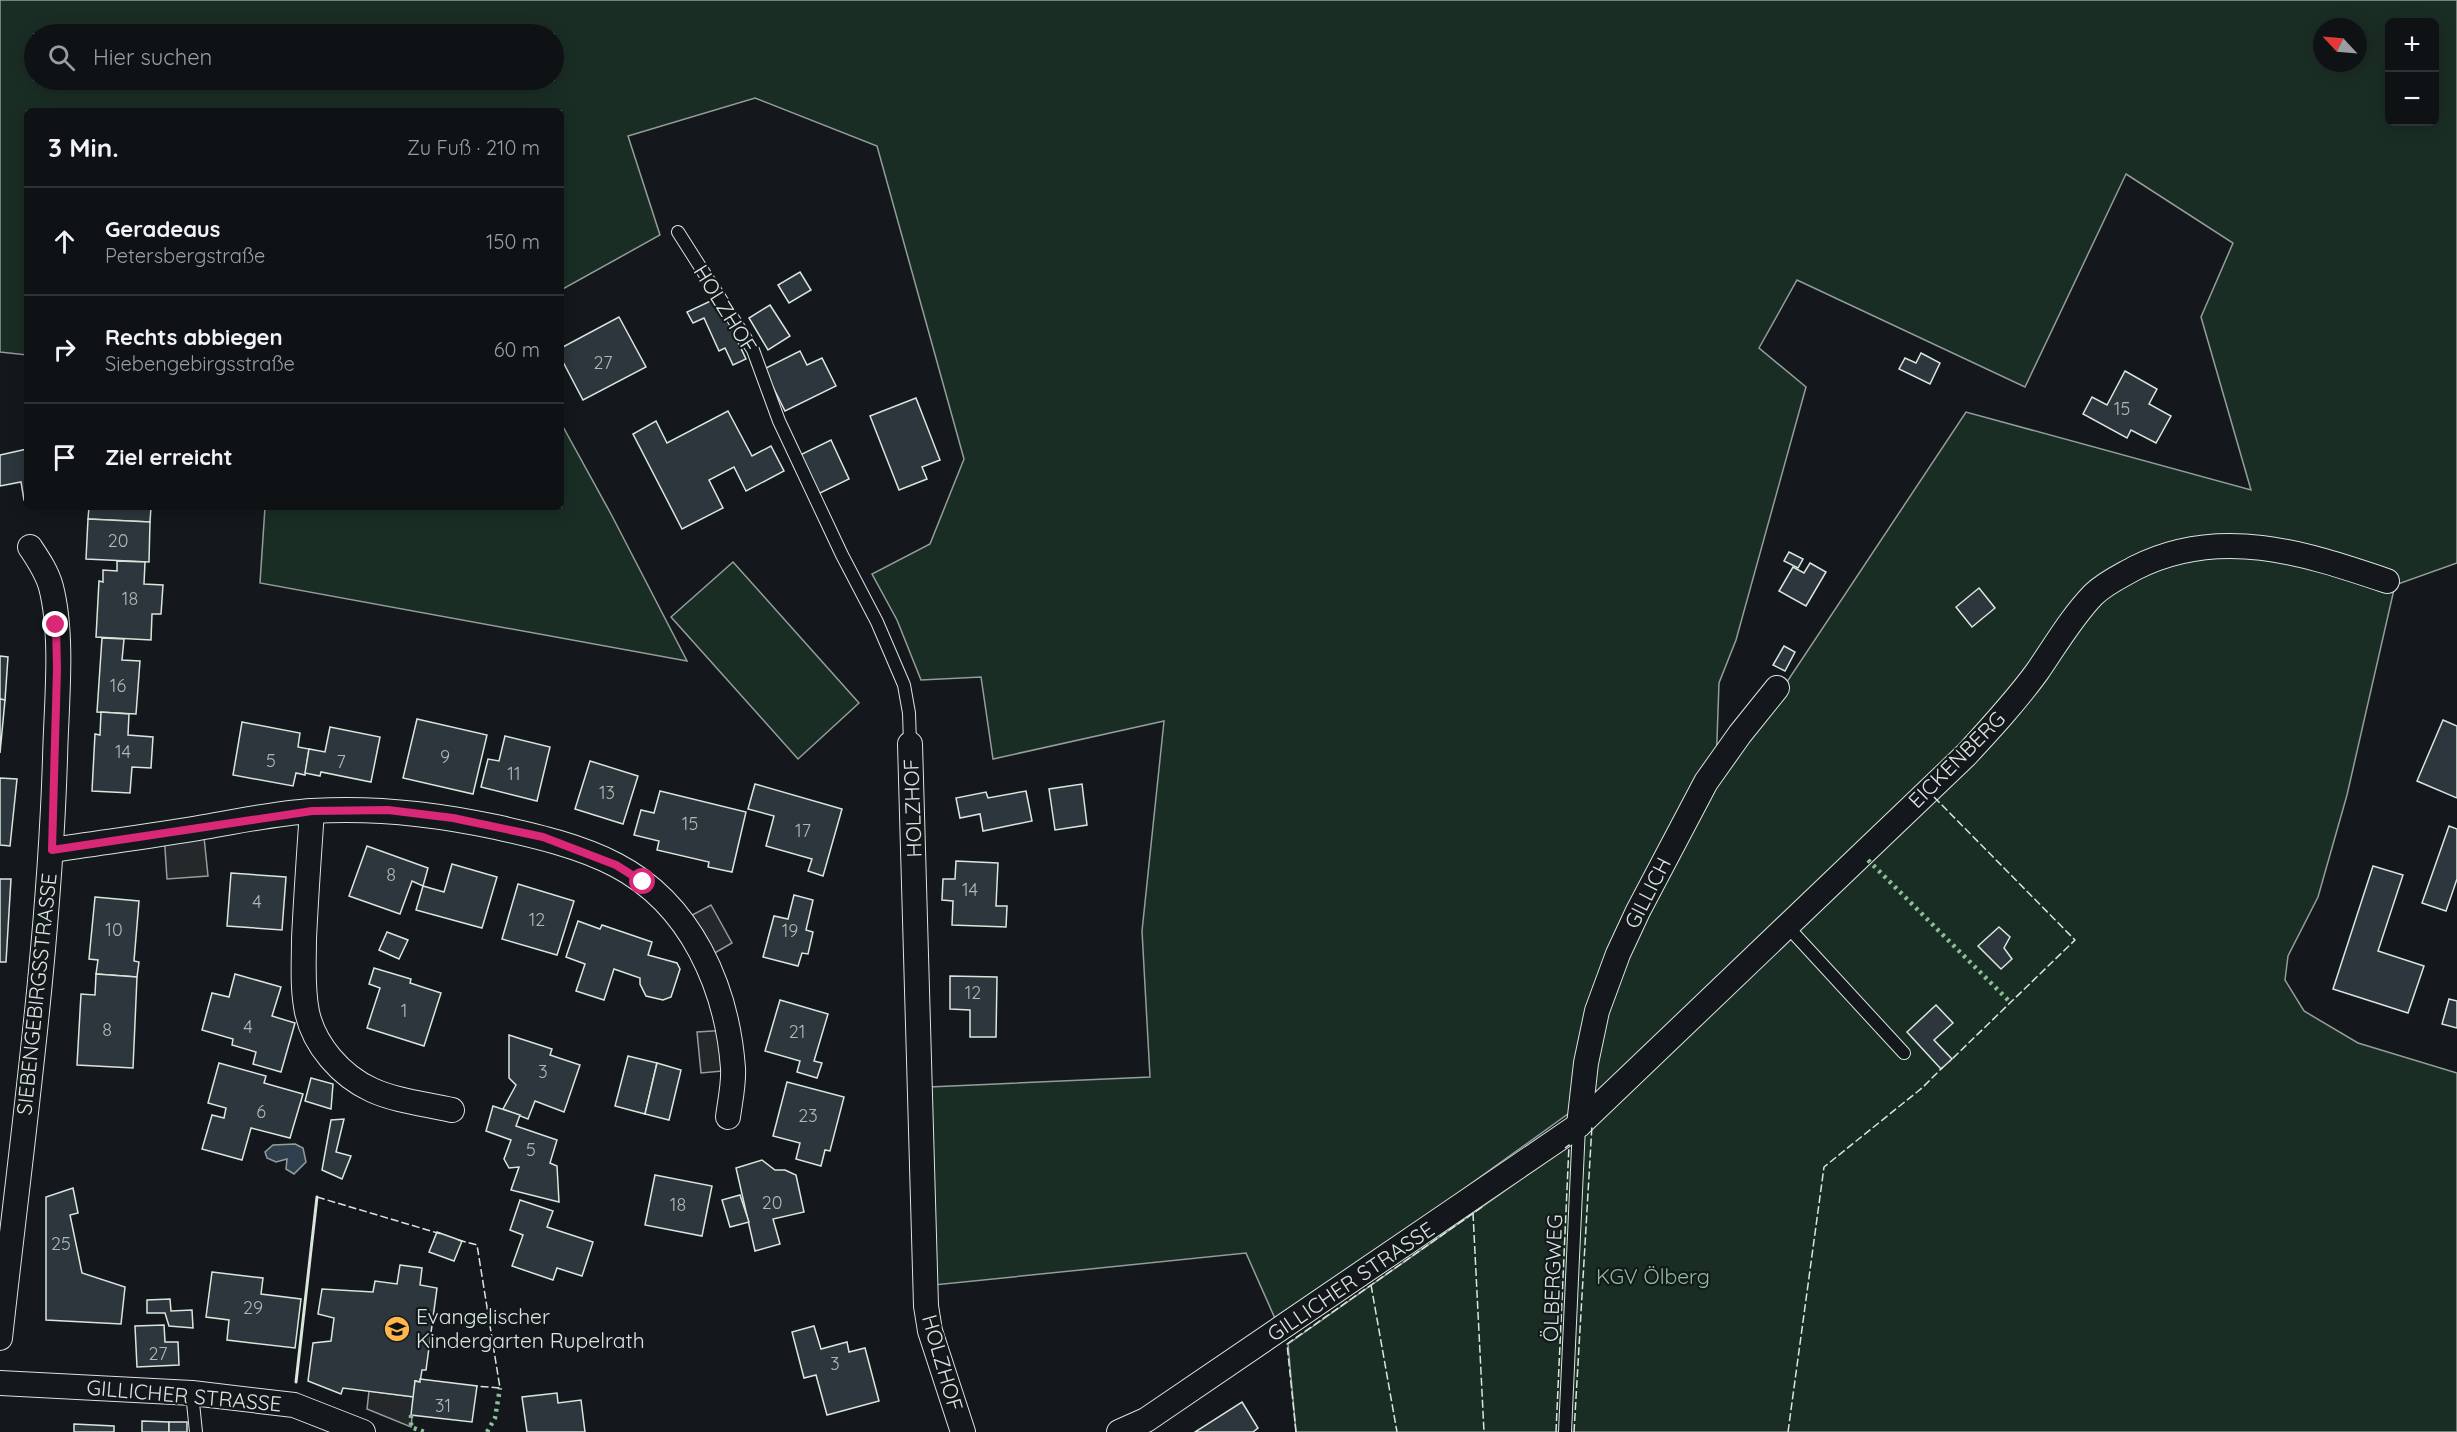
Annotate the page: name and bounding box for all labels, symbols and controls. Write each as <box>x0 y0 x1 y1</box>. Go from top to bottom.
north arrow <box>2313 18 2367 72</box>
map controls <box>2385 18 2439 126</box>
button: + <box>2385 18 2439 72</box>
search box <box>24 24 564 90</box>
icon: search <box>45 41 78 74</box>
text: Hier suchen <box>93 43 212 71</box>
button: − <box>2385 72 2439 126</box>
text: 3 Min. <box>48 131 119 164</box>
text: Zu Fuß · 210 m <box>407 135 540 160</box>
text: Geradeaus <box>105 215 220 243</box>
icon: ahead <box>48 225 81 258</box>
text: 150 m <box>486 229 540 254</box>
text: Petersbergstraße <box>105 243 265 268</box>
street label: HOLZHOF <box>689 260 763 357</box>
text: Rechts abbiegen <box>105 323 283 351</box>
icon: right <box>48 333 81 366</box>
text: 60 m <box>494 337 540 362</box>
text: Siebengebirgsstraße <box>105 351 295 376</box>
house number: 27 <box>594 351 612 374</box>
house number: 15 <box>2114 397 2130 420</box>
icon: arrive <box>48 441 81 474</box>
text: Ziel erreicht <box>105 443 233 471</box>
house number: 20 <box>108 529 128 552</box>
house number: 18 <box>122 587 138 610</box>
route end <box>42 611 68 637</box>
house number: 16 <box>110 674 126 697</box>
street label: EICKENBERG <box>1902 705 2010 813</box>
house number: 14 <box>115 740 131 763</box>
house number: 9 <box>440 745 450 768</box>
house number: 5 <box>266 749 276 772</box>
house number: 7 <box>336 750 346 773</box>
street label: HOLZHOF <box>897 758 927 858</box>
house number: 11 <box>507 762 521 785</box>
house number: 13 <box>599 781 615 804</box>
house number: 15 <box>682 812 698 835</box>
house number: 17 <box>795 819 811 842</box>
street label: GILLICH <box>1618 853 1676 932</box>
house number: 8 <box>386 863 396 886</box>
route start <box>629 868 655 894</box>
street label: SIEBENGEBIRGSSTRASSE <box>10 872 62 1116</box>
house number: 14 <box>962 878 978 901</box>
house number: 4 <box>252 890 262 913</box>
house number: 12 <box>529 908 545 931</box>
house number: 10 <box>105 918 123 941</box>
house number: 19 <box>782 919 798 942</box>
house number: 12 <box>965 981 981 1004</box>
house number: 1 <box>401 999 407 1022</box>
house number: 4 <box>243 1015 253 1038</box>
house number: 8 <box>102 1018 112 1041</box>
house number: 21 <box>789 1020 805 1043</box>
house number: 3 <box>538 1060 548 1083</box>
house number: 6 <box>256 1100 266 1123</box>
house number: 23 <box>798 1104 818 1127</box>
house number: 5 <box>526 1138 536 1161</box>
house number: 20 <box>762 1191 782 1214</box>
house number: 18 <box>670 1193 686 1216</box>
street label: ÖLBERGWEG <box>1537 1214 1567 1342</box>
street label: GILLICHER STRASSE <box>1262 1216 1439 1347</box>
house number: 25 <box>51 1232 71 1255</box>
park label: KGV Ölberg <box>1596 1263 1710 1289</box>
house number: 29 <box>243 1296 263 1319</box>
place label: Evangelischer Kindergarten Rupelrath <box>416 1303 645 1353</box>
street label: HOLZHOF <box>917 1312 969 1414</box>
school or university icon: Evangelischer Kindergarten Rupelrath <box>382 1314 412 1344</box>
house number: 27 <box>149 1342 167 1365</box>
house number: 3 <box>830 1352 840 1375</box>
street label: GILLICHER STRASSE <box>85 1374 283 1416</box>
house number: 31 <box>435 1394 451 1417</box>

